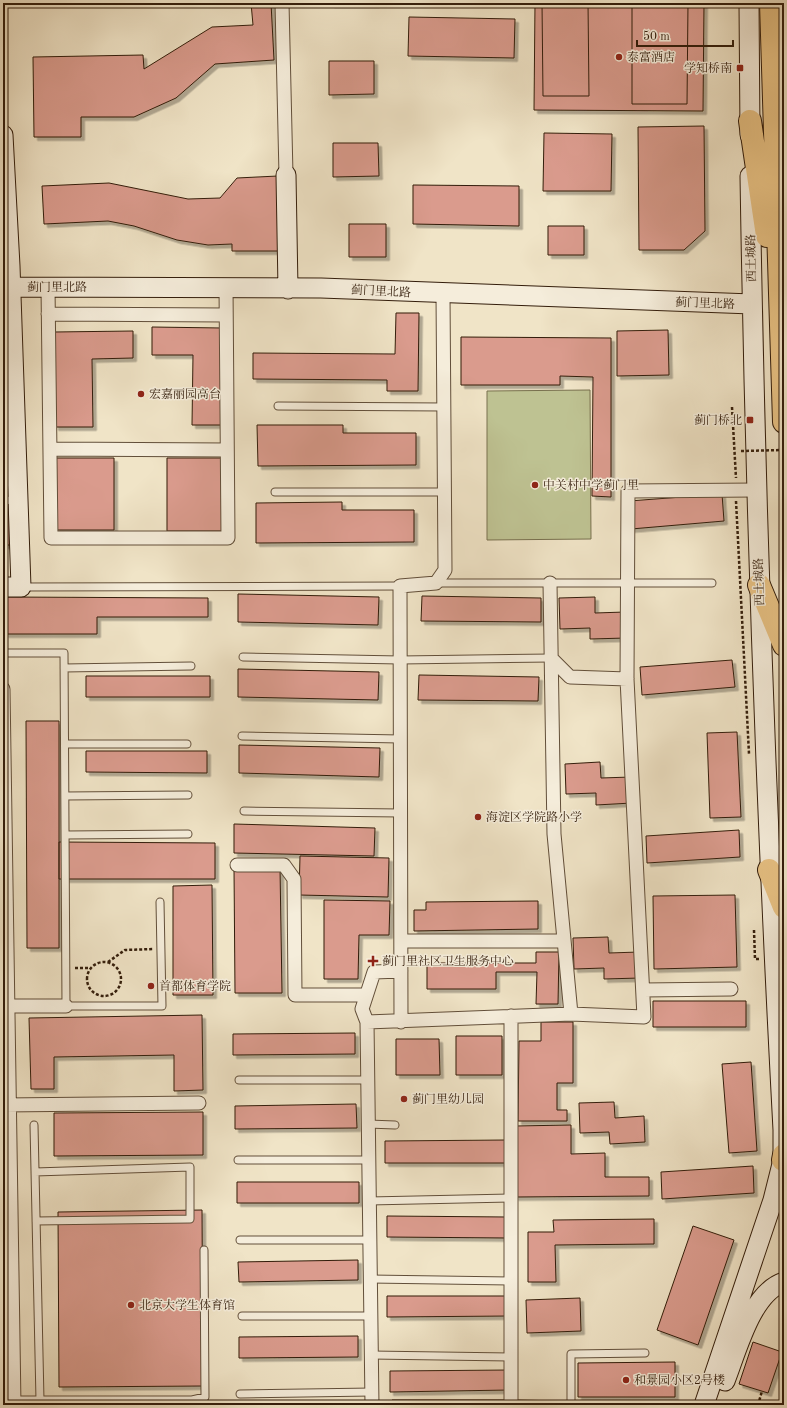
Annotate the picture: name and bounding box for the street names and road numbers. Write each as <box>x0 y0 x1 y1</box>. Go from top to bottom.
street label: 西土城路 <box>744 234 758 282</box>
street label: 蓟门里北路 <box>27 280 87 294</box>
street label: 蓟门里北路 <box>351 282 411 300</box>
street label: 蓟门里北路 <box>675 295 735 311</box>
street label: 西土城路 <box>751 558 767 606</box>

